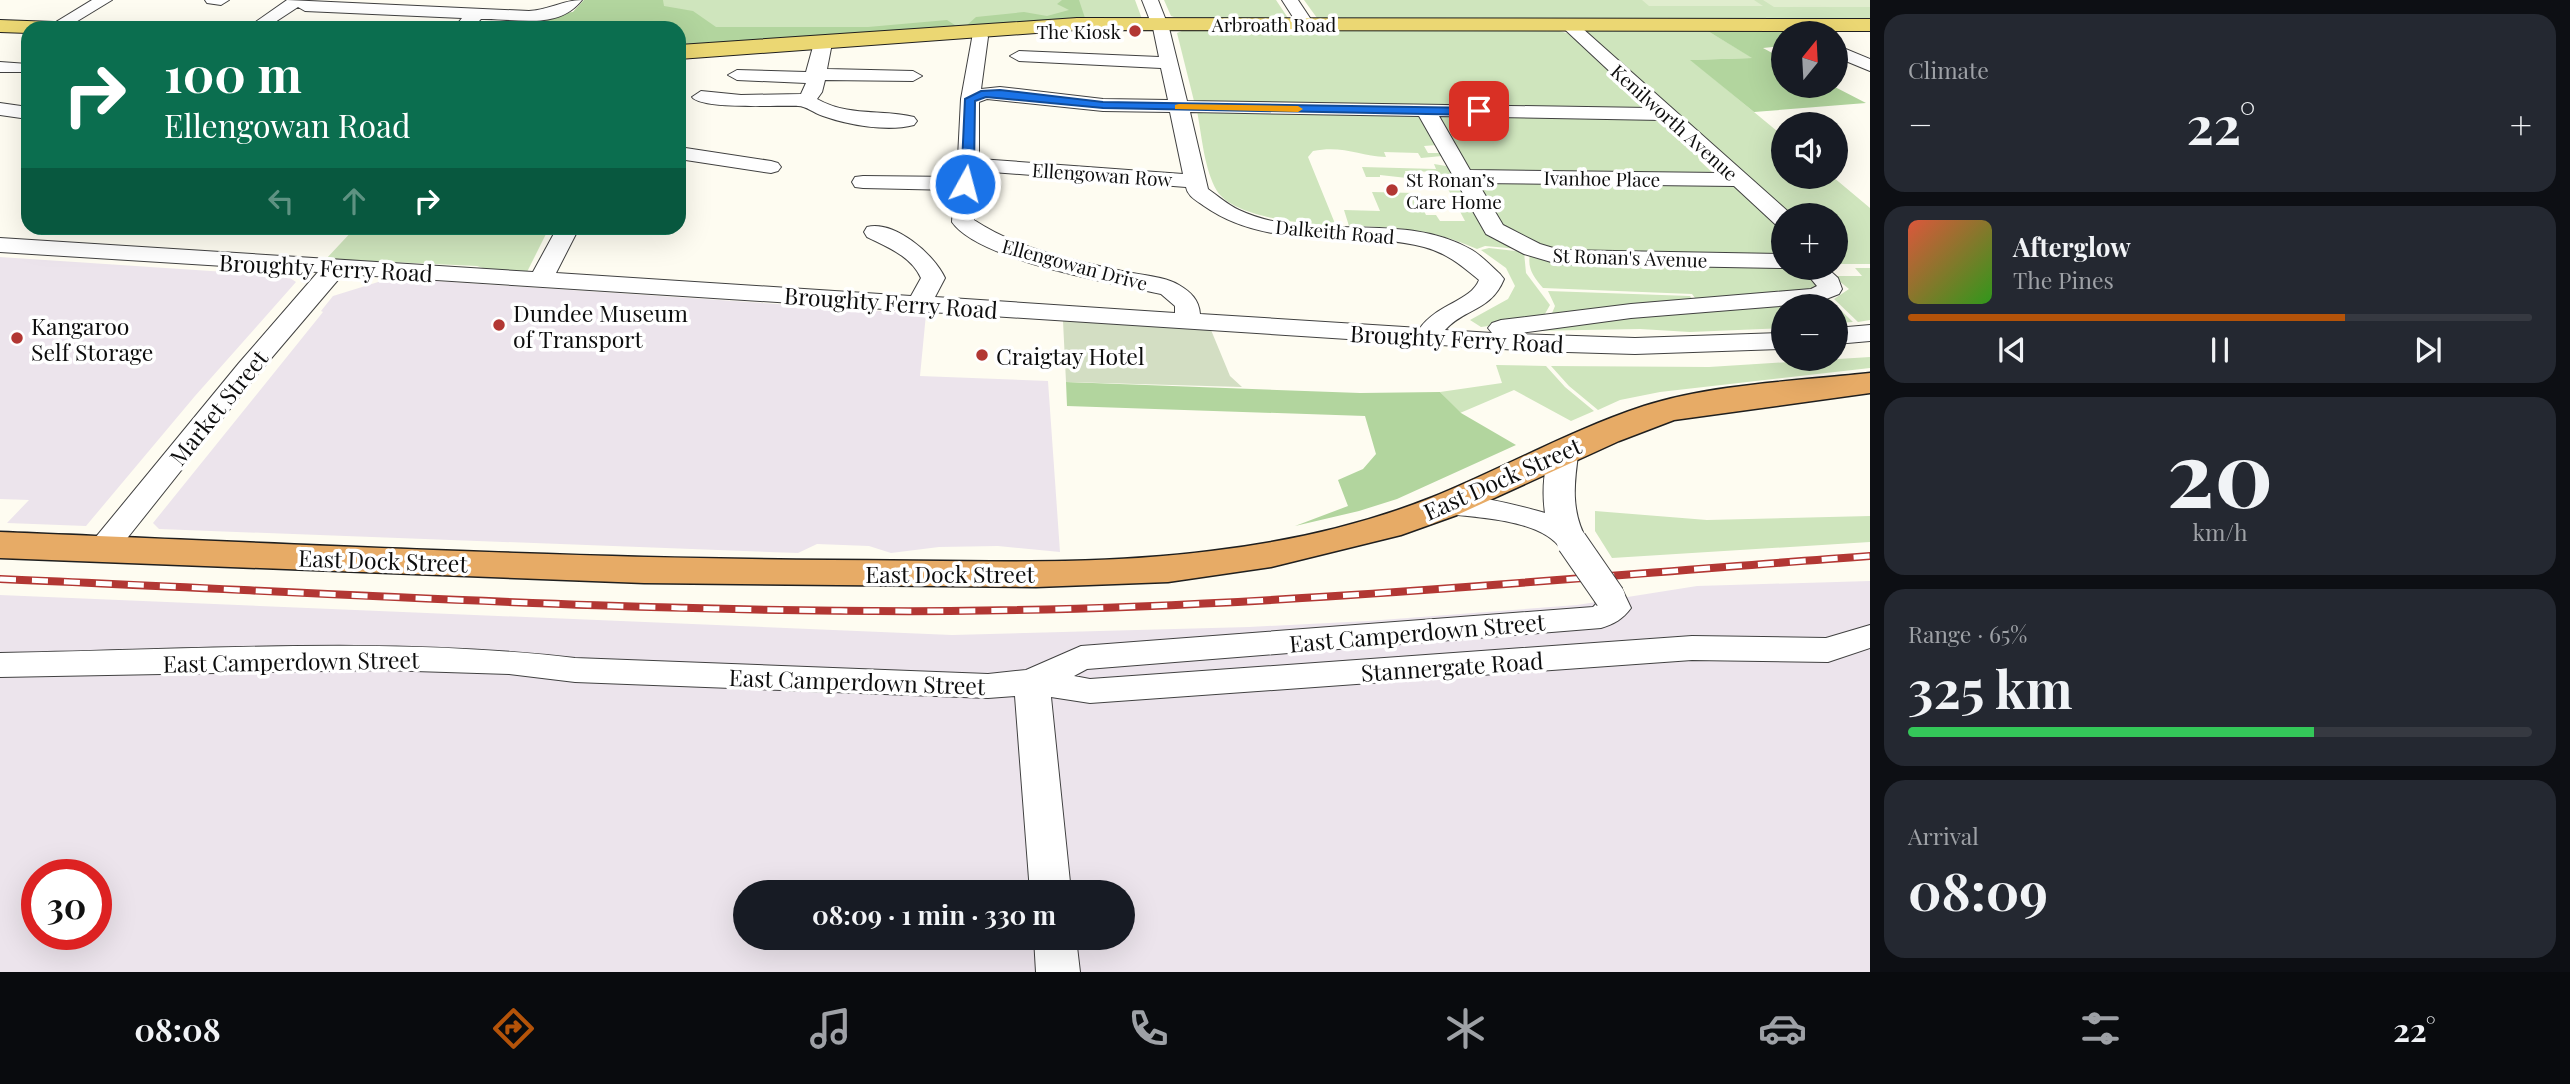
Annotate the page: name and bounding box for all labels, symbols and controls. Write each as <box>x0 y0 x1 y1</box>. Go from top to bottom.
street label: Arbroath Road <box>1211 11 1336 37</box>
place label: The Kiosk <box>1036 18 1122 44</box>
north arrow <box>1771 21 1848 98</box>
map controls <box>1771 21 1848 371</box>
marker: The Kiosk <box>1127 23 1143 39</box>
text: 100 m <box>164 40 302 105</box>
icon: right <box>49 49 140 140</box>
text: Climate <box>1908 54 1989 85</box>
street label: Kenilworth Avenue <box>1606 58 1744 186</box>
pin <box>1449 81 1509 141</box>
text: 22° <box>2187 89 2256 158</box>
icon: arrive <box>1460 92 1498 130</box>
text: − <box>1908 98 1933 149</box>
text: + <box>2510 98 2532 149</box>
text: Ellengowan Road <box>164 103 411 146</box>
button: sound <box>1771 112 1848 189</box>
position arrow <box>928 147 1002 221</box>
street label: Ellengowan Row <box>1031 156 1173 192</box>
street label: Ivanhoe Place <box>1543 164 1661 192</box>
place label: St Ronan’s Care Home <box>1406 166 1502 214</box>
icon: left <box>262 182 300 220</box>
icon: ahead <box>335 182 373 220</box>
icon: right <box>408 182 446 220</box>
marker: St Ronan’s Care Home <box>1384 182 1400 198</box>
button: + <box>1771 203 1848 280</box>
street label: Dalkeith Road <box>1274 213 1396 249</box>
text: Afterglow <box>2013 229 2131 264</box>
street label: Ellengowan Drive <box>999 232 1151 296</box>
street label: St Ronan's Avenue <box>1552 241 1708 273</box>
street label: Broughty Ferry Road <box>218 246 434 288</box>
text: The Pines <box>2013 264 2114 295</box>
street label: Broughty Ferry Road <box>783 279 999 325</box>
button: − <box>1771 294 1848 371</box>
place label: Dundee Museum of Transport <box>513 297 689 354</box>
place label: Kangaroo Self Storage <box>31 310 153 367</box>
marker: Dundee Museum of Transport <box>491 317 507 333</box>
street label: Broughty Ferry Road <box>1349 317 1565 359</box>
marker: Kangaroo Self Storage <box>9 330 25 346</box>
icon: previous <box>1993 331 2031 369</box>
icon: pause <box>2201 331 2239 369</box>
icon: next <box>2409 331 2447 369</box>
place label: Craigtay Hotel <box>996 340 1145 371</box>
street label: Market Street <box>162 342 275 471</box>
marker: Craigtay Hotel <box>974 347 990 363</box>
text: 20 <box>2167 410 2273 531</box>
street label: East Dock Street <box>1418 429 1586 527</box>
text: km/h <box>2192 516 2248 547</box>
street label: East Dock Street <box>298 542 469 578</box>
street label: East Dock Street <box>865 558 1036 589</box>
street label: East Camperdown Street <box>1288 605 1547 659</box>
text: Range · 65% <box>1908 618 2027 649</box>
street label: East Camperdown Street <box>163 643 420 679</box>
street label: Stannergate Road <box>1360 644 1544 688</box>
text: 325 km <box>1908 653 2073 722</box>
street label: East Camperdown Street <box>728 661 987 701</box>
text: Arrival <box>1908 820 1979 851</box>
text: 08:09 <box>1908 855 2048 924</box>
speed limit sign: 30 <box>21 859 112 950</box>
text: 08:09 · 1 min · 330 m <box>812 897 1056 932</box>
icon: directions <box>489 1004 538 1053</box>
icon: music <box>806 1004 855 1053</box>
icon: phone <box>1124 1004 1173 1053</box>
icon: climate <box>1441 1004 1490 1053</box>
icon: car <box>1758 1004 1807 1053</box>
icon: filters <box>2076 1004 2125 1053</box>
text: 08:08 <box>134 1007 221 1050</box>
text: 22° <box>2393 1007 2436 1050</box>

